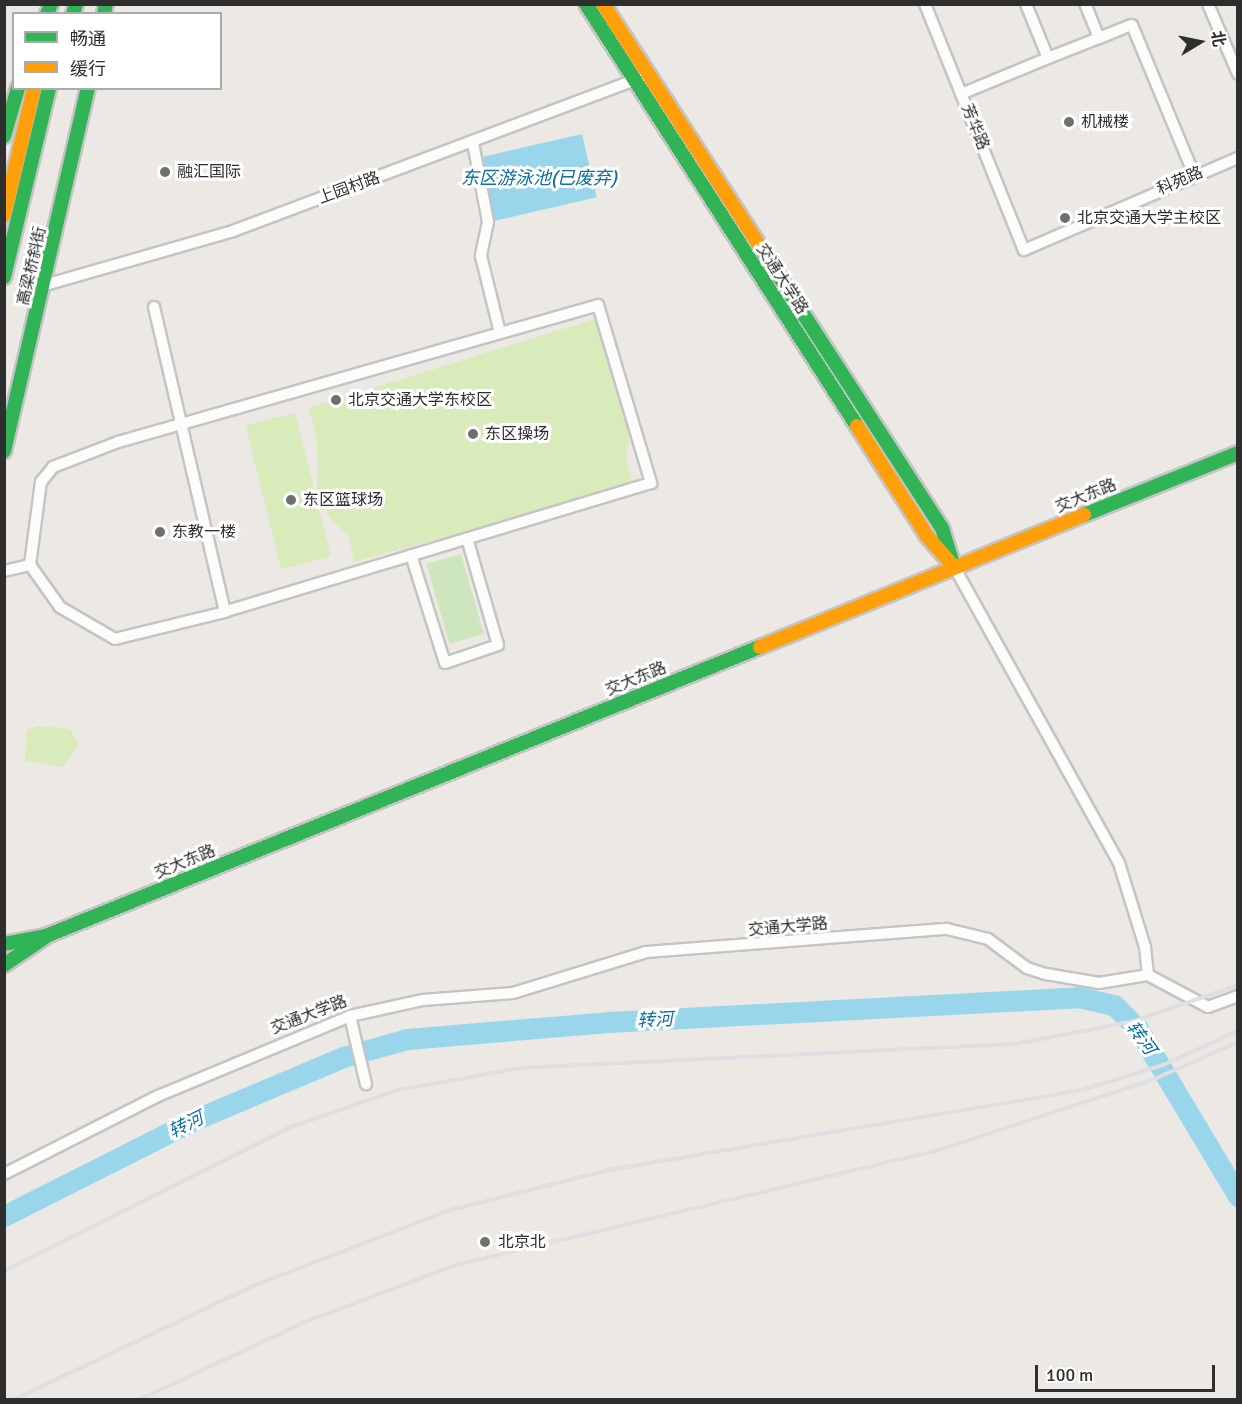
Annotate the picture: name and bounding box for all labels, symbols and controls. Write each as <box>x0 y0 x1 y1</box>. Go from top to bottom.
legend <box>12 12 222 90</box>
north arrow <box>1170 12 1230 72</box>
text: 畅通 <box>70 28 106 50</box>
text: 北 <box>1206 29 1229 48</box>
text: 缓行 <box>70 58 106 80</box>
street label: 芳华路 <box>957 101 993 153</box>
place label: 机械楼 <box>1081 112 1129 132</box>
marker: 机械楼 <box>1062 115 1076 129</box>
place label: 融汇国际 <box>177 162 241 182</box>
street label: 科苑路 <box>1154 163 1206 199</box>
marker: 融汇国际 <box>158 165 172 179</box>
water label: 东区游泳池(已废弃) <box>461 167 617 189</box>
street label: 上园村路 <box>316 168 382 208</box>
place label: 北京交通大学主校区 <box>1077 208 1221 228</box>
marker: 北京交通大学主校区 <box>1058 211 1072 225</box>
street label: 高梁桥斜街 <box>14 225 50 307</box>
street label: 交通大学路 <box>752 240 812 318</box>
place label: 北京交通大学东校区 <box>348 390 492 410</box>
marker: 北京交通大学东校区 <box>329 393 343 407</box>
place label: 东区操场 <box>485 424 549 444</box>
marker: 东区操场 <box>466 427 480 441</box>
street label: 交大东路 <box>1053 475 1119 517</box>
place label: 东区篮球场 <box>303 490 383 510</box>
marker: 东区篮球场 <box>284 493 298 507</box>
place label: 东教一楼 <box>172 522 236 542</box>
marker: 东教一楼 <box>153 525 167 539</box>
street label: 交大东路 <box>603 658 669 700</box>
street label: 交大东路 <box>152 841 218 883</box>
street label: 交通大学路 <box>747 914 829 940</box>
street label: 交通大学路 <box>268 992 350 1038</box>
water label: 转河 <box>636 1008 674 1032</box>
water label: 转河 <box>1122 1017 1160 1059</box>
water label: 转河 <box>165 1107 207 1143</box>
place label: 北京北 <box>498 1232 546 1252</box>
marker: 北京北 <box>476 1233 494 1251</box>
scale bar <box>1038 1353 1218 1391</box>
text: 100 m <box>1046 1364 1093 1386</box>

